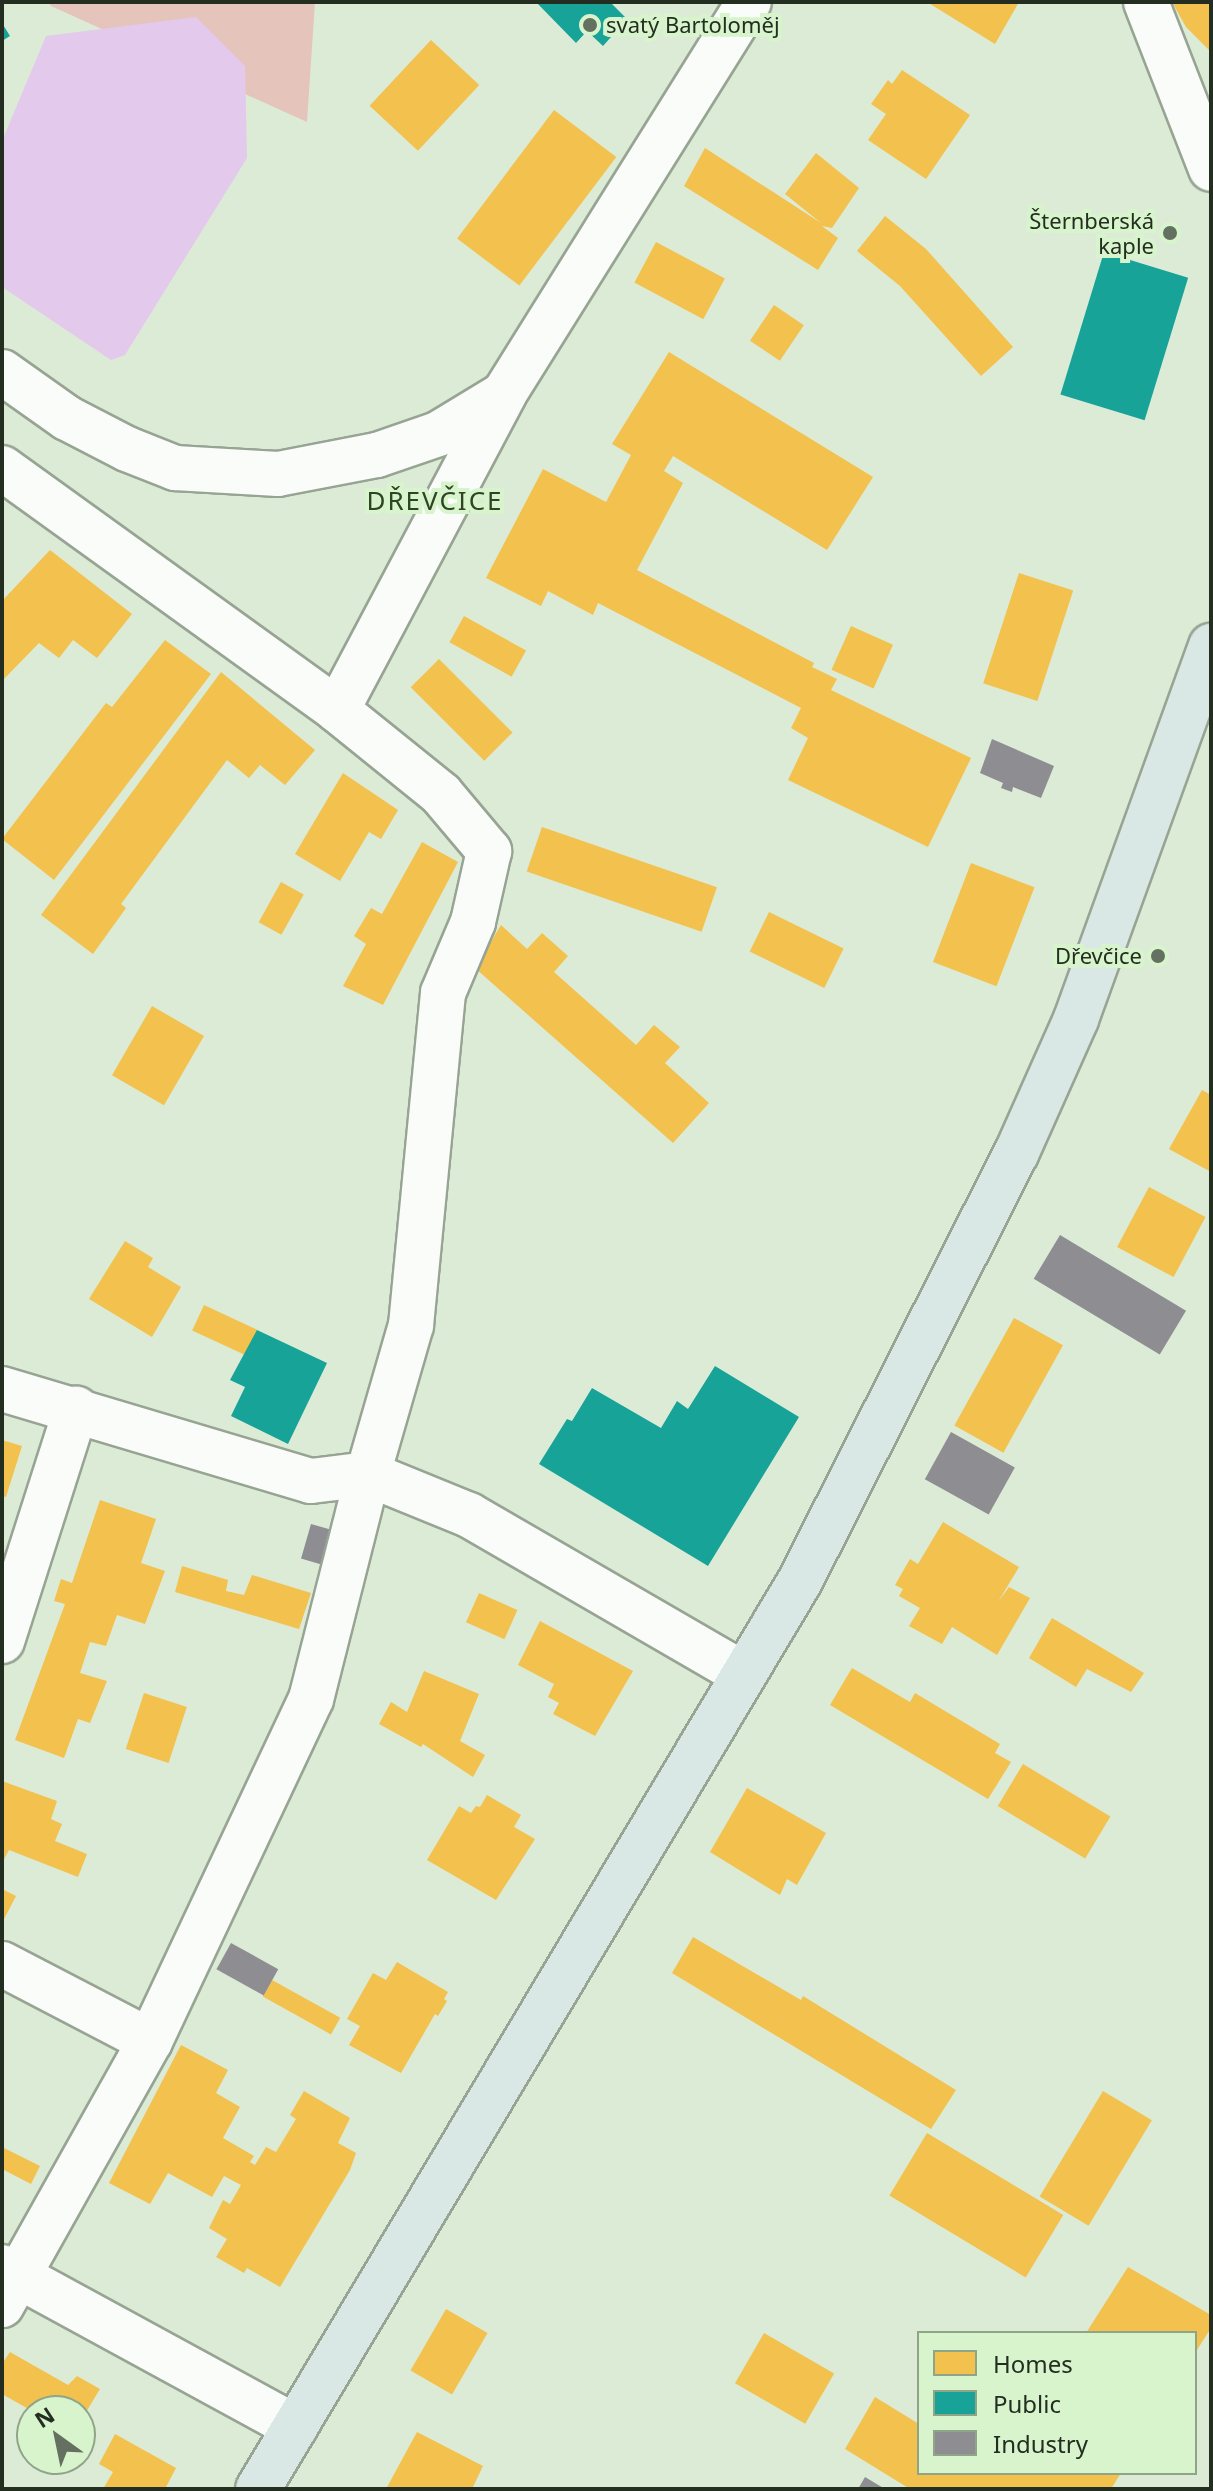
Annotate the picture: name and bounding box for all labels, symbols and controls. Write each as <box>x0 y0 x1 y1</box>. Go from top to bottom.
place label: svatý Bartoloměj <box>606 12 780 38</box>
marker: svatý Bartoloměj <box>581 16 599 34</box>
place label: Šternberská kaple <box>1029 207 1154 258</box>
marker: Šternberská kaple <box>1161 224 1179 242</box>
district label: DŘEVČICE <box>366 485 504 517</box>
place label: Dřevčice <box>1055 943 1142 969</box>
marker: Dřevčice <box>1149 947 1167 965</box>
legend <box>917 2331 1197 2475</box>
text: Homes <box>993 2347 1073 2380</box>
text: Public <box>993 2387 1061 2420</box>
north arrow <box>16 2395 96 2475</box>
text: N <box>28 2399 60 2434</box>
text: Industry <box>993 2427 1088 2460</box>

